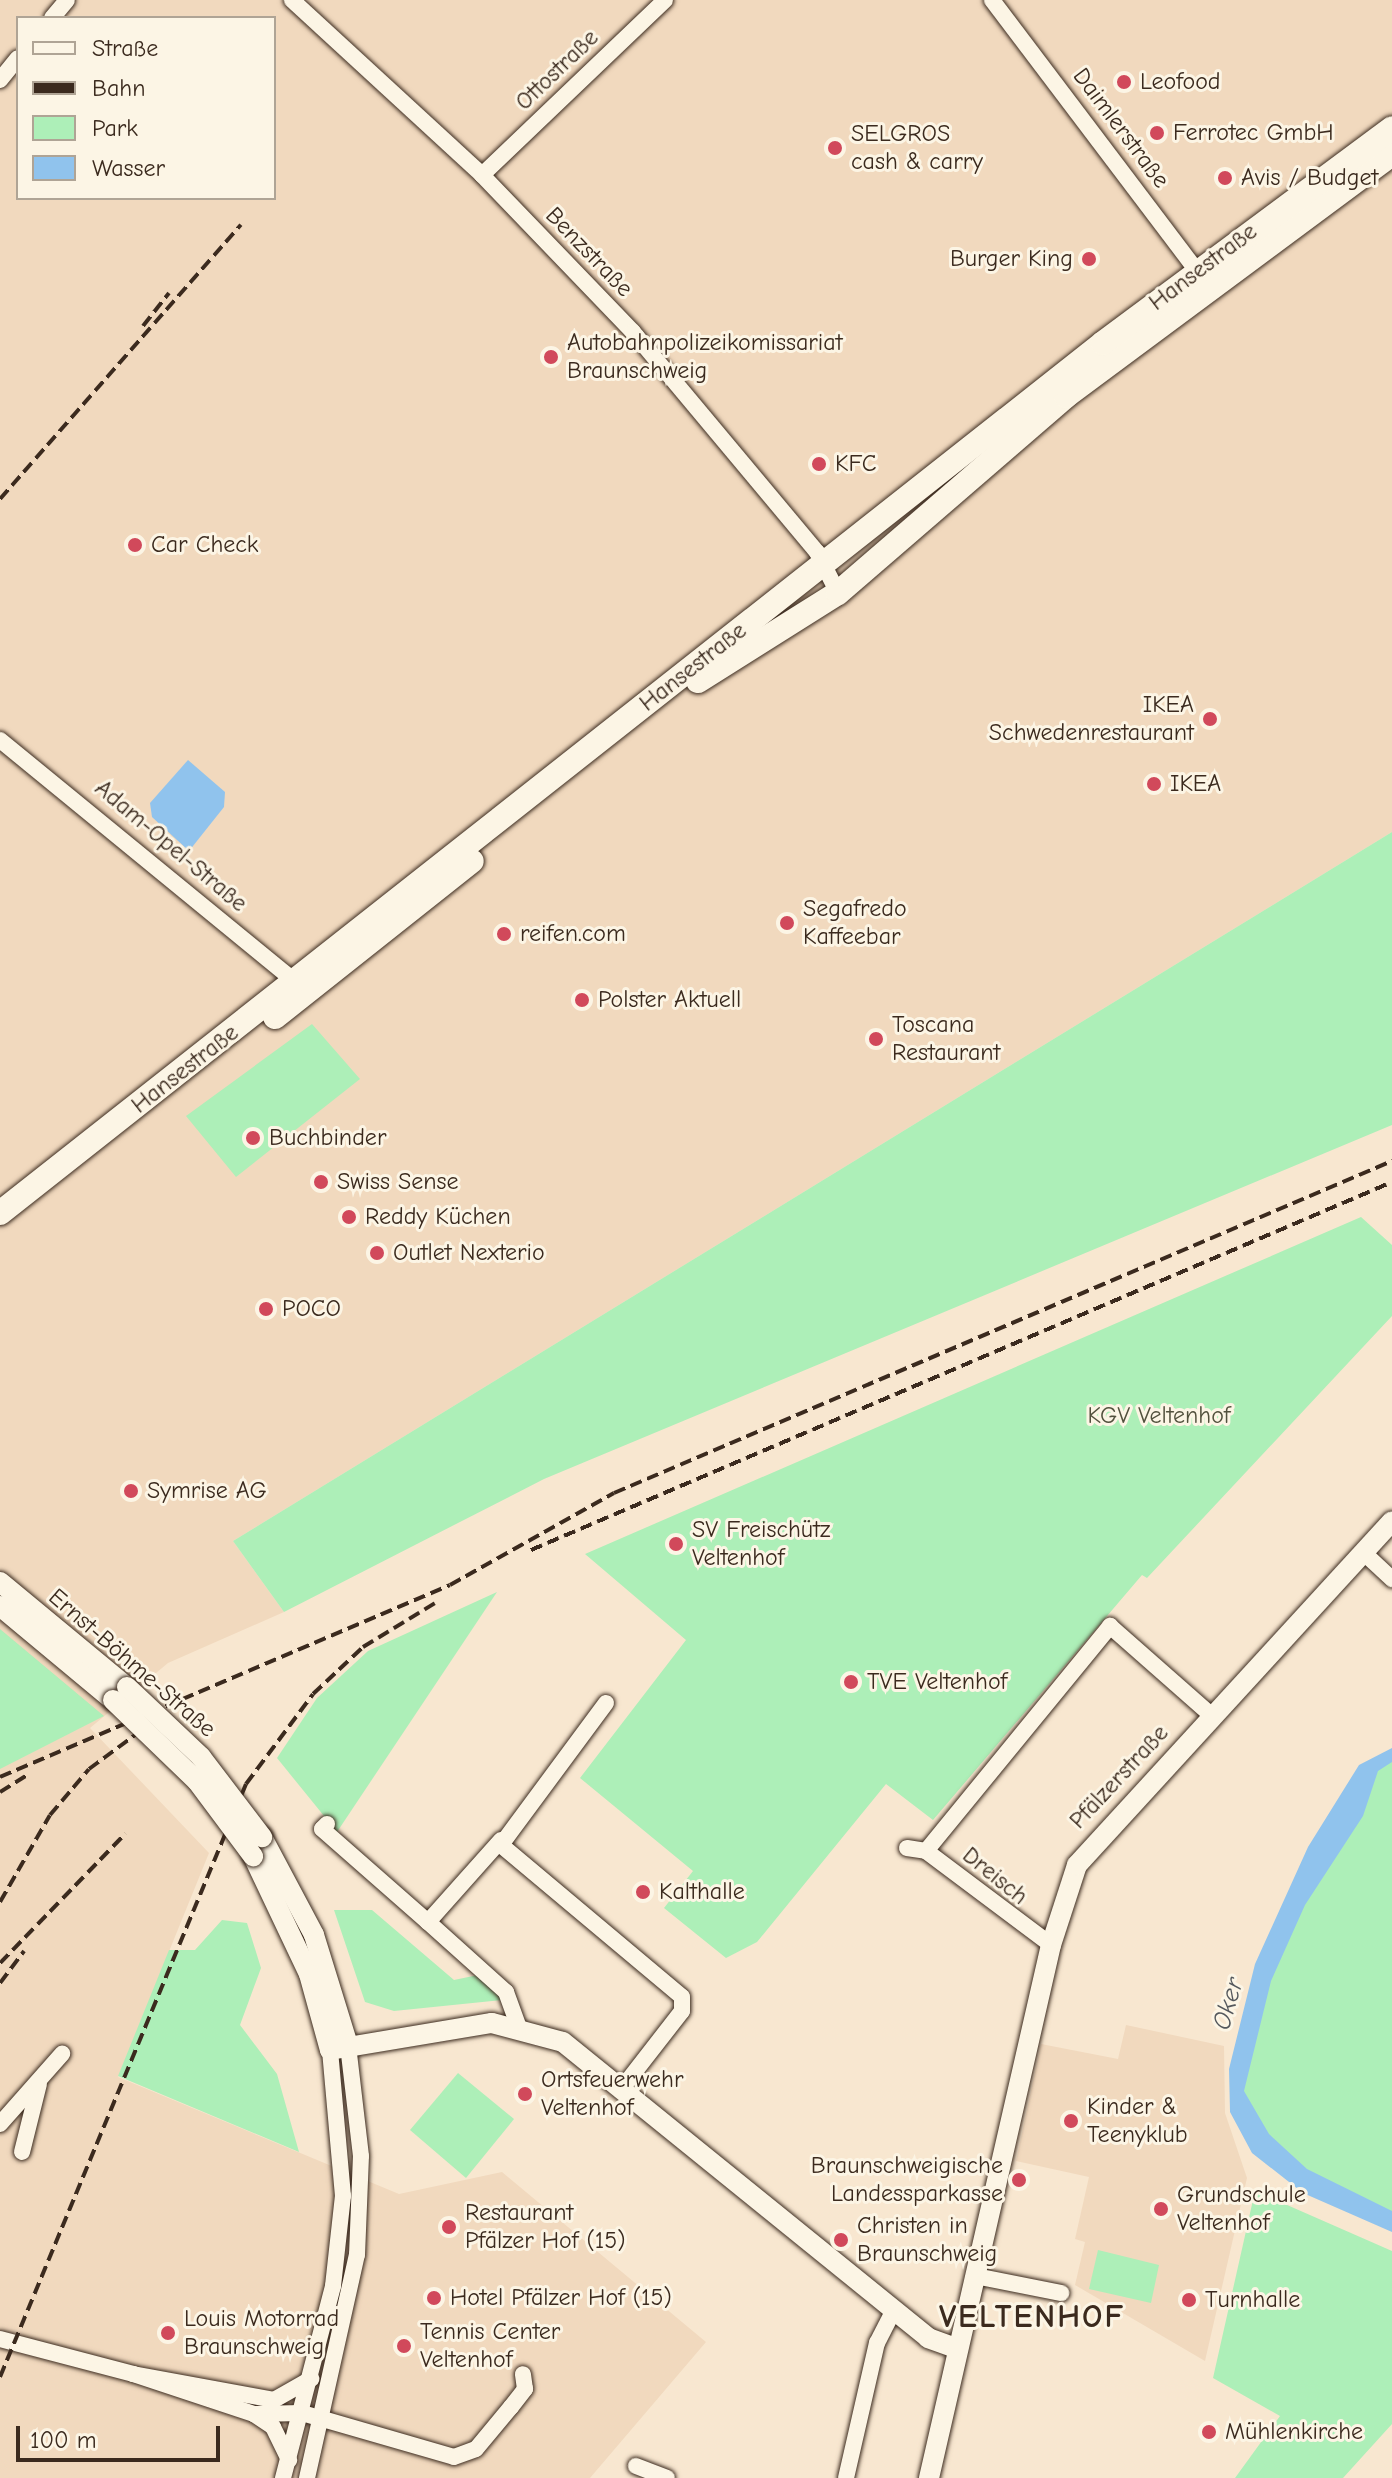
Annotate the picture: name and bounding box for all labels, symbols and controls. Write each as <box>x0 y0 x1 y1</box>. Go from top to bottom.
legend <box>16 16 276 200</box>
street label: Ottostraße <box>510 24 604 116</box>
text: Straße <box>92 34 158 62</box>
street label: Daimlerstraße <box>1067 62 1175 194</box>
place label: Leofood <box>1140 68 1221 96</box>
marker: Leofood <box>1115 73 1133 91</box>
text: Bahn <box>92 74 145 102</box>
text: Park <box>92 114 138 142</box>
place label: Ferrotec GmbH <box>1173 119 1334 147</box>
place label: SELGROS cash & carry <box>851 120 983 176</box>
marker: Ferrotec GmbH <box>1148 124 1166 142</box>
marker: SELGROS cash & carry <box>826 139 844 157</box>
text: Wasser <box>92 154 165 182</box>
place label: Avis / Budget <box>1241 164 1378 192</box>
marker: Avis / Budget <box>1216 169 1234 187</box>
street label: Benzstraße <box>539 201 639 303</box>
street label: Hansestraße <box>1143 217 1263 317</box>
place label: Burger King <box>950 245 1073 273</box>
marker: Burger King <box>1080 250 1098 268</box>
place label: Autobahnpolizeikomissariat Braunschweig <box>567 329 843 385</box>
marker: Autobahnpolizeikomissariat Braunschweig <box>542 348 560 366</box>
place label: KFC <box>835 450 876 478</box>
marker: KFC <box>810 455 828 473</box>
place label: Car Check <box>151 531 258 559</box>
marker: Car Check <box>126 536 144 554</box>
street label: Hansestraße <box>634 616 752 718</box>
place label: IKEA Schwedenrestaurant <box>989 691 1194 747</box>
marker: IKEA Schwedenrestaurant <box>1201 710 1219 728</box>
place label: IKEA <box>1170 770 1221 798</box>
street label: Adam-Opel-Straße <box>89 774 253 918</box>
marker: IKEA <box>1145 775 1163 793</box>
place label: Segafredo Kaffeebar <box>803 895 907 951</box>
marker: Segafredo Kaffeebar <box>778 914 796 932</box>
place label: reifen.com <box>520 920 626 948</box>
marker: reifen.com <box>495 925 513 943</box>
place label: Polster Aktuell <box>598 986 741 1014</box>
marker: Polster Aktuell <box>573 991 591 1009</box>
place label: Toscana Restaurant <box>892 1011 1000 1067</box>
street label: Hansestraße <box>126 1018 244 1120</box>
marker: Toscana Restaurant <box>867 1030 885 1048</box>
place label: Buchbinder <box>269 1124 386 1152</box>
marker: Buchbinder <box>244 1129 262 1147</box>
place label: Swiss Sense <box>337 1168 459 1196</box>
marker: Swiss Sense <box>312 1173 330 1191</box>
place label: Reddy Küchen <box>365 1203 511 1231</box>
marker: Reddy Küchen <box>340 1208 358 1226</box>
place label: Outlet Nexterio <box>393 1239 545 1267</box>
marker: Outlet Nexterio <box>368 1244 386 1262</box>
place label: POCO <box>282 1295 341 1323</box>
marker: POCO <box>257 1300 275 1318</box>
park label: KGV Veltenhof <box>1088 1402 1230 1430</box>
place label: Symrise AG <box>147 1477 267 1505</box>
marker: Symrise AG <box>122 1482 140 1500</box>
place label: SV Freischütz Veltenhof <box>692 1516 830 1572</box>
marker: SV Freischütz Veltenhof <box>667 1535 685 1553</box>
street label: Ernst-Böhme-Straße <box>43 1583 221 1743</box>
place label: TVE Veltenhof <box>867 1668 1007 1696</box>
marker: TVE Veltenhof <box>842 1673 860 1691</box>
street label: Pfälzerstraße <box>1064 1719 1174 1835</box>
street label: Dreisch <box>956 1841 1034 1911</box>
place label: Kalthalle <box>659 1878 745 1906</box>
marker: Kalthalle <box>634 1883 652 1901</box>
water label: Oker <box>1207 1974 1251 2034</box>
place label: Ortsfeuerwehr Veltenhof <box>541 2066 683 2122</box>
marker: Ortsfeuerwehr Veltenhof <box>516 2085 534 2103</box>
place label: Kinder & Teenyklub <box>1087 2093 1188 2149</box>
marker: Kinder & Teenyklub <box>1062 2112 1080 2130</box>
place label: Braunschweigische Landessparkasse <box>811 2152 1003 2208</box>
marker: Braunschweigische Landessparkasse <box>1010 2171 1028 2189</box>
place label: Grundschule Veltenhof <box>1177 2181 1306 2237</box>
place label: Restaurant Pfälzer Hof (15) <box>465 2199 626 2255</box>
marker: Grundschule Veltenhof <box>1152 2200 1170 2218</box>
place label: Christen in Braunschweig <box>857 2212 997 2268</box>
marker: Restaurant Pfälzer Hof (15) <box>440 2218 458 2236</box>
marker: Christen in Braunschweig <box>832 2231 850 2249</box>
place label: Hotel Pfälzer Hof (15) <box>450 2284 672 2312</box>
place label: Turnhalle <box>1205 2286 1300 2314</box>
marker: Hotel Pfälzer Hof (15) <box>425 2289 443 2307</box>
marker: Turnhalle <box>1180 2291 1198 2309</box>
district label: VELTENHOF <box>939 2298 1125 2336</box>
place label: Louis Motorrad Braunschweig <box>184 2305 339 2361</box>
place label: Tennis Center Veltenhof <box>420 2318 560 2374</box>
marker: Louis Motorrad Braunschweig <box>159 2324 177 2342</box>
marker: Tennis Center Veltenhof <box>395 2337 413 2355</box>
scale bar <box>20 2410 224 2460</box>
place label: Mühlenkirche <box>1225 2418 1363 2446</box>
marker: Mühlenkirche <box>1200 2423 1218 2441</box>
text: 100 m <box>30 2426 97 2454</box>

